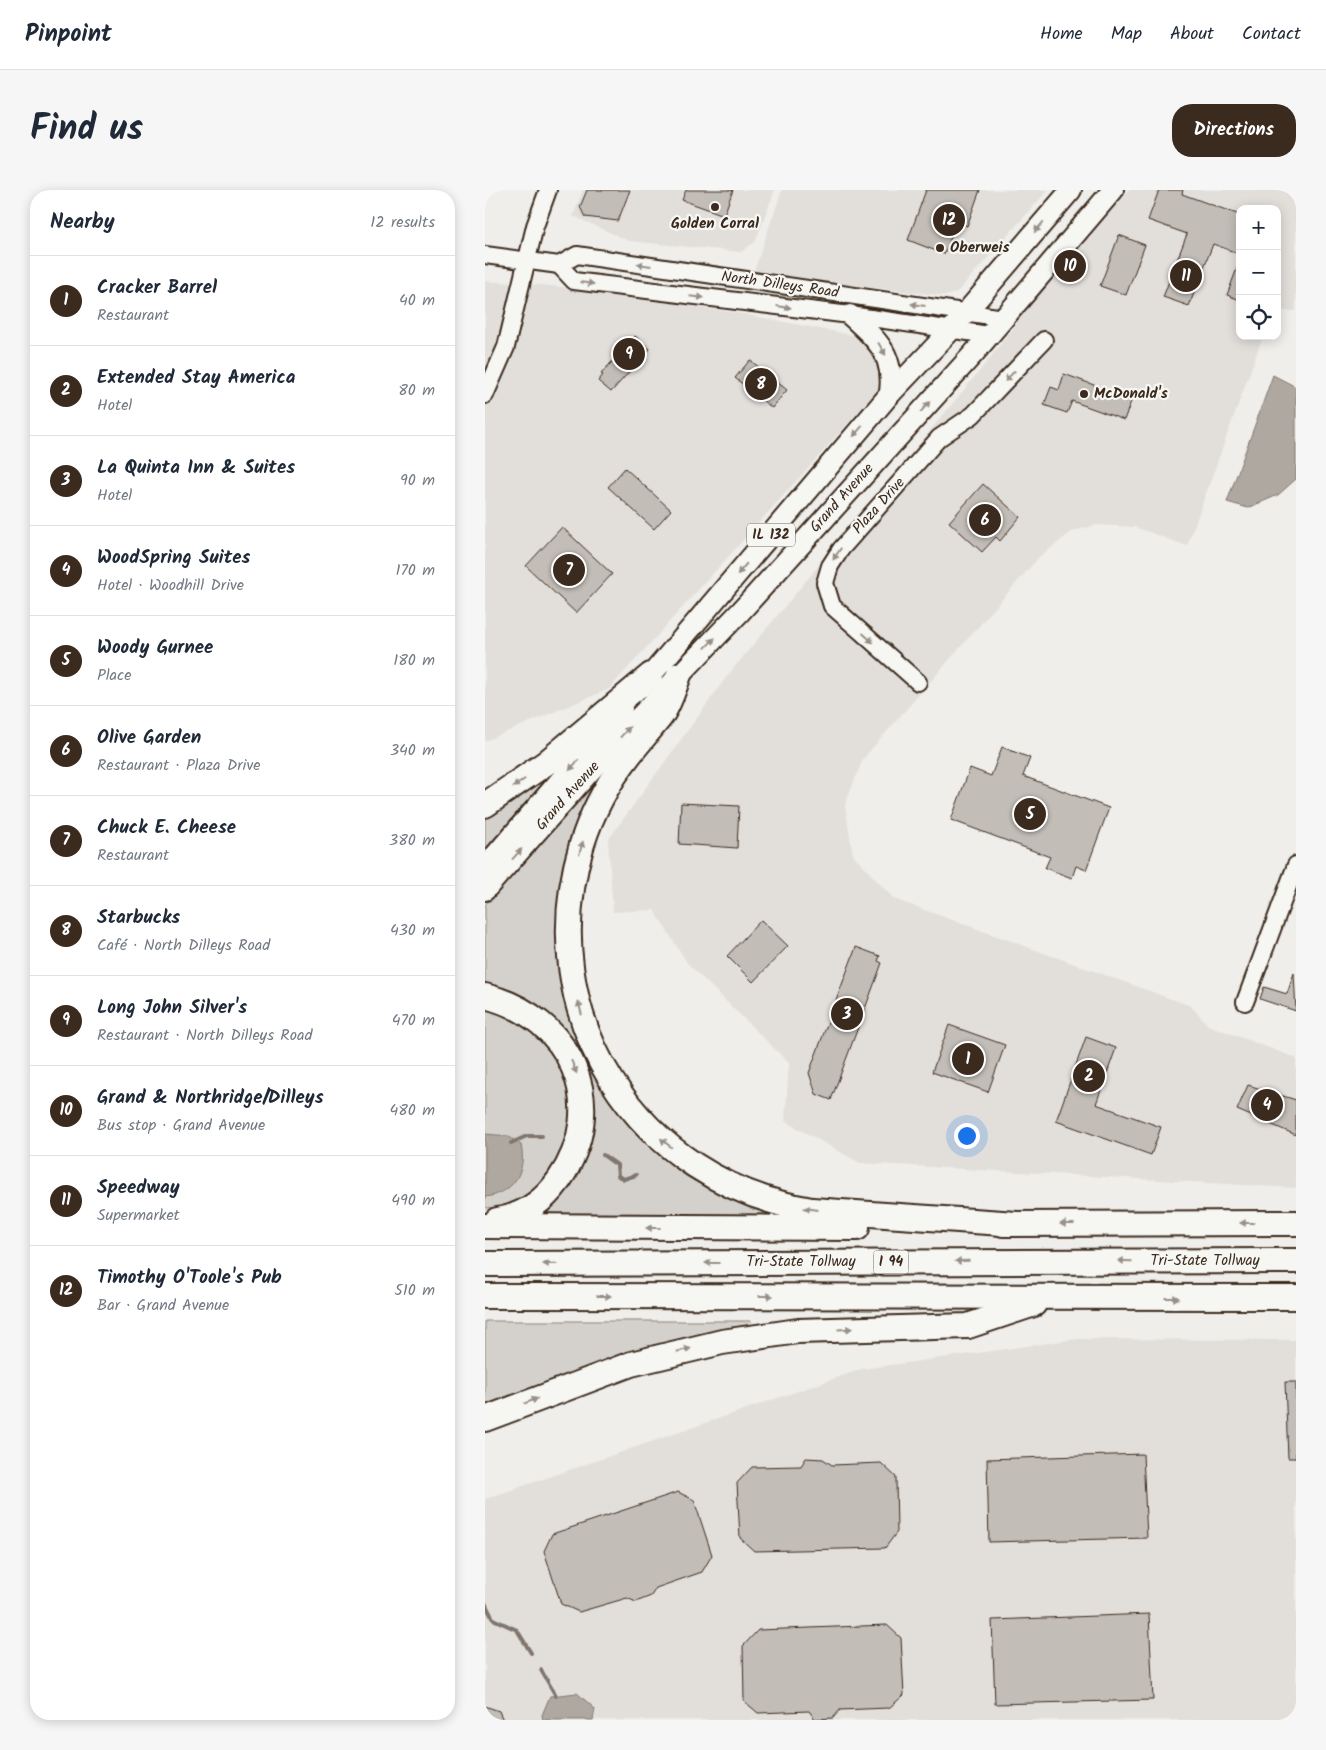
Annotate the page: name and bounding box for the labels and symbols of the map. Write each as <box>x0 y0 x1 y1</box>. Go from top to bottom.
marker: Golden Corral <box>709 201 721 213</box>
pin: 12 <box>933 201 965 239</box>
place label: Golden Corral <box>671 212 759 236</box>
one-way arrow <box>1033 220 1045 232</box>
place label: Oberweis <box>950 236 1009 260</box>
marker: Oberweis <box>934 242 946 254</box>
pin: 10 <box>1054 247 1086 285</box>
pin: 11 <box>1170 257 1202 295</box>
one-way arrow <box>636 260 652 268</box>
street label: North Dilleys Road <box>720 265 841 305</box>
one-way arrow <box>579 279 595 287</box>
one-way arrow <box>689 293 705 301</box>
one-way arrow <box>909 301 925 309</box>
one-way arrow <box>777 303 793 311</box>
pin: 9 <box>613 335 645 373</box>
one-way arrow <box>878 342 887 356</box>
pin: 8 <box>745 365 777 403</box>
one-way arrow <box>1004 369 1016 381</box>
place label: McDonald's <box>1094 382 1168 406</box>
marker: McDonald's <box>1078 388 1090 400</box>
one-way arrow <box>919 402 931 414</box>
one-way arrow <box>853 425 864 438</box>
street label: Grand Avenue <box>804 458 880 538</box>
street label: Plaza Drive <box>847 472 911 540</box>
pin: 6 <box>969 501 1001 539</box>
road number: IL 132 <box>747 524 795 546</box>
one-way arrow <box>833 548 842 561</box>
pin: 7 <box>553 551 585 589</box>
one-way arrow <box>736 562 747 575</box>
one-way arrow <box>862 632 874 643</box>
one-way arrow <box>704 637 716 649</box>
one-way arrow <box>619 726 631 738</box>
street label: Grand Avenue <box>530 756 606 836</box>
one-way arrow <box>568 758 580 770</box>
one-way arrow <box>512 778 526 788</box>
pin: 5 <box>1014 795 1046 833</box>
one-way arrow <box>578 840 586 855</box>
one-way arrow <box>512 847 523 860</box>
pin: 3 <box>831 995 863 1033</box>
one-way arrow <box>575 1001 583 1016</box>
pin: 1 <box>952 1040 984 1078</box>
pin: 2 <box>1073 1057 1105 1095</box>
one-way arrow <box>570 1060 578 1074</box>
pin: 4 <box>1251 1086 1283 1124</box>
your location <box>954 1123 980 1149</box>
one-way arrow <box>660 1137 673 1148</box>
one-way arrow <box>803 1205 819 1213</box>
one-way arrow <box>1239 1219 1255 1227</box>
one-way arrow <box>1059 1220 1075 1228</box>
one-way arrow <box>645 1224 661 1232</box>
street label: Tri-State Tollway <box>1150 1249 1261 1273</box>
street label: Tri-State Tollway <box>746 1250 857 1274</box>
road number: I 94 <box>873 1250 909 1274</box>
one-way arrow <box>954 1257 970 1265</box>
one-way arrow <box>1117 1257 1133 1265</box>
one-way arrow <box>704 1259 720 1267</box>
one-way arrow <box>542 1260 558 1268</box>
one-way arrow <box>596 1292 612 1300</box>
one-way arrow <box>758 1292 774 1300</box>
one-way arrow <box>1164 1294 1180 1302</box>
one-way arrow <box>838 1325 854 1333</box>
one-way arrow <box>677 1346 692 1354</box>
one-way arrow <box>523 1397 538 1405</box>

